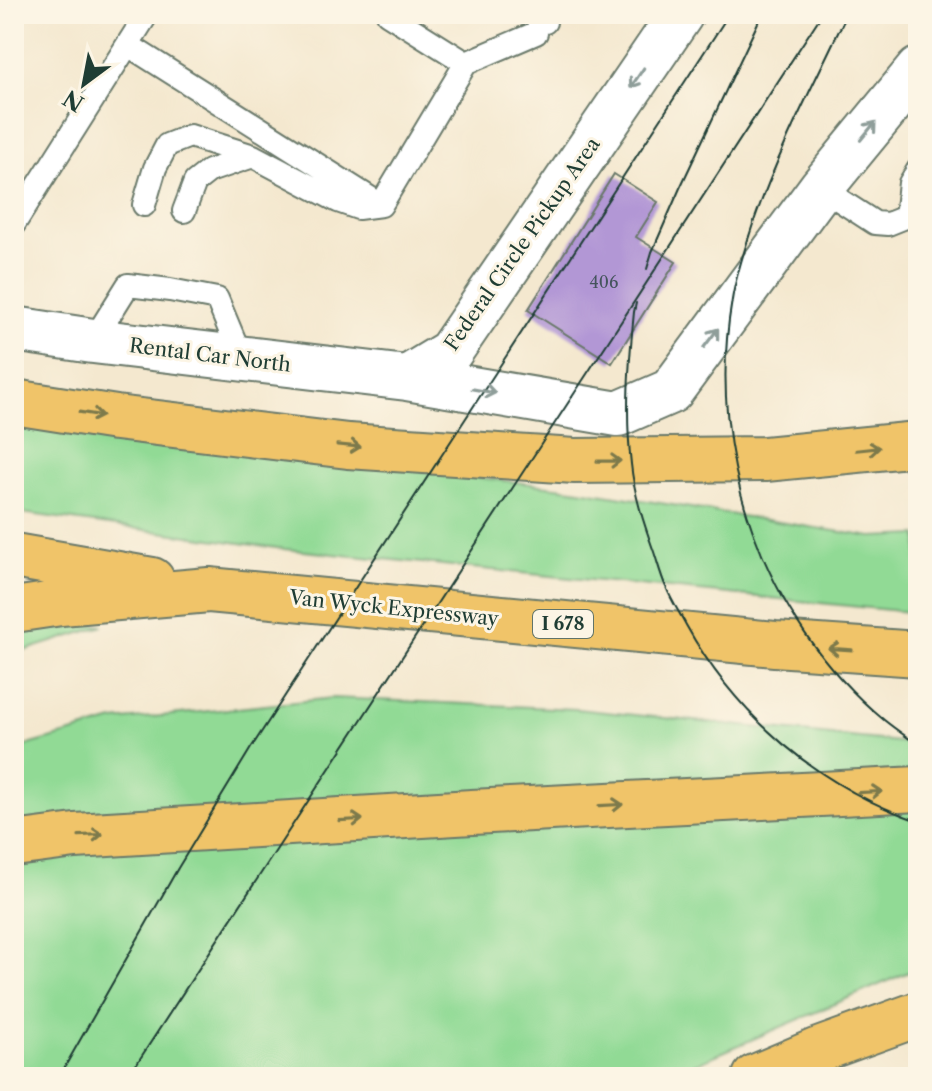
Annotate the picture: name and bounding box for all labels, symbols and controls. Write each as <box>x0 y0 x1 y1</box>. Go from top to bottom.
north arrow <box>44 44 124 124</box>
one-way arrow <box>629 67 645 89</box>
text: N <box>58 84 89 117</box>
one-way arrow <box>859 121 877 142</box>
street label: Federal Circle Pickup Area <box>439 132 605 355</box>
house number: 406 <box>590 272 618 292</box>
one-way arrow <box>702 328 719 349</box>
street label: Rental Car North <box>128 333 293 377</box>
one-way arrow <box>471 385 496 400</box>
one-way arrow <box>78 408 103 423</box>
one-way arrow <box>335 438 362 453</box>
one-way arrow <box>854 441 881 456</box>
one-way arrow <box>595 453 622 469</box>
street label: Van Wyck Expressway <box>287 585 501 631</box>
road number: I 678 <box>533 610 593 638</box>
one-way arrow <box>827 641 854 656</box>
one-way arrow <box>856 784 883 799</box>
one-way arrow <box>597 797 624 812</box>
one-way arrow <box>337 812 364 827</box>
one-way arrow <box>77 827 104 842</box>

